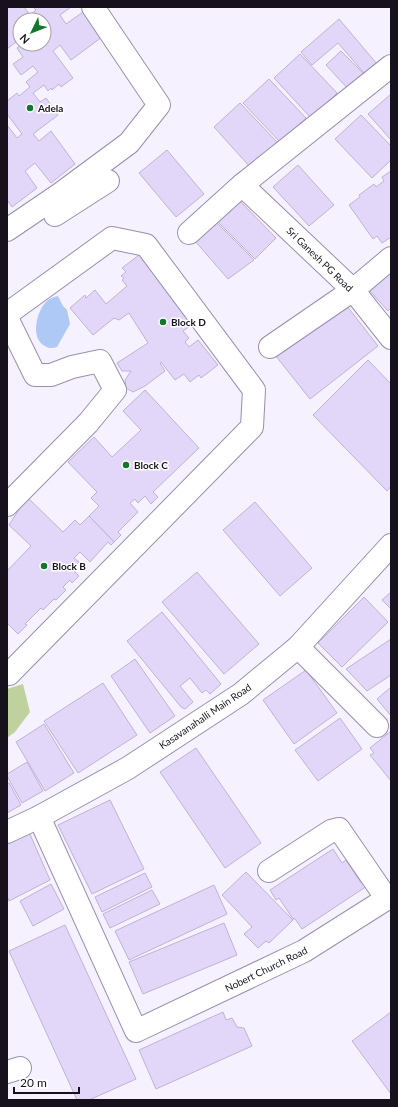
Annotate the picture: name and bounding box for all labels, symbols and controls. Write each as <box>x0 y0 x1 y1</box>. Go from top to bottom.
north arrow <box>12 12 52 52</box>
text: N <box>17 32 32 47</box>
place label: Adela <box>37 102 63 114</box>
marker: Adela <box>25 103 35 113</box>
street label: Sri Ganesh PG Road <box>284 224 356 294</box>
place label: Block D <box>171 316 206 328</box>
marker: Block D <box>158 317 168 327</box>
place label: Block C <box>134 459 168 471</box>
marker: Block C <box>121 460 131 470</box>
place label: Block B <box>52 560 86 572</box>
marker: Block B <box>39 561 49 571</box>
street label: Kasavanahalli Main Road <box>157 681 253 751</box>
street label: Nobert Church Road <box>223 944 309 994</box>
scale bar <box>14 1069 79 1095</box>
text: 20 m <box>20 1075 47 1090</box>

